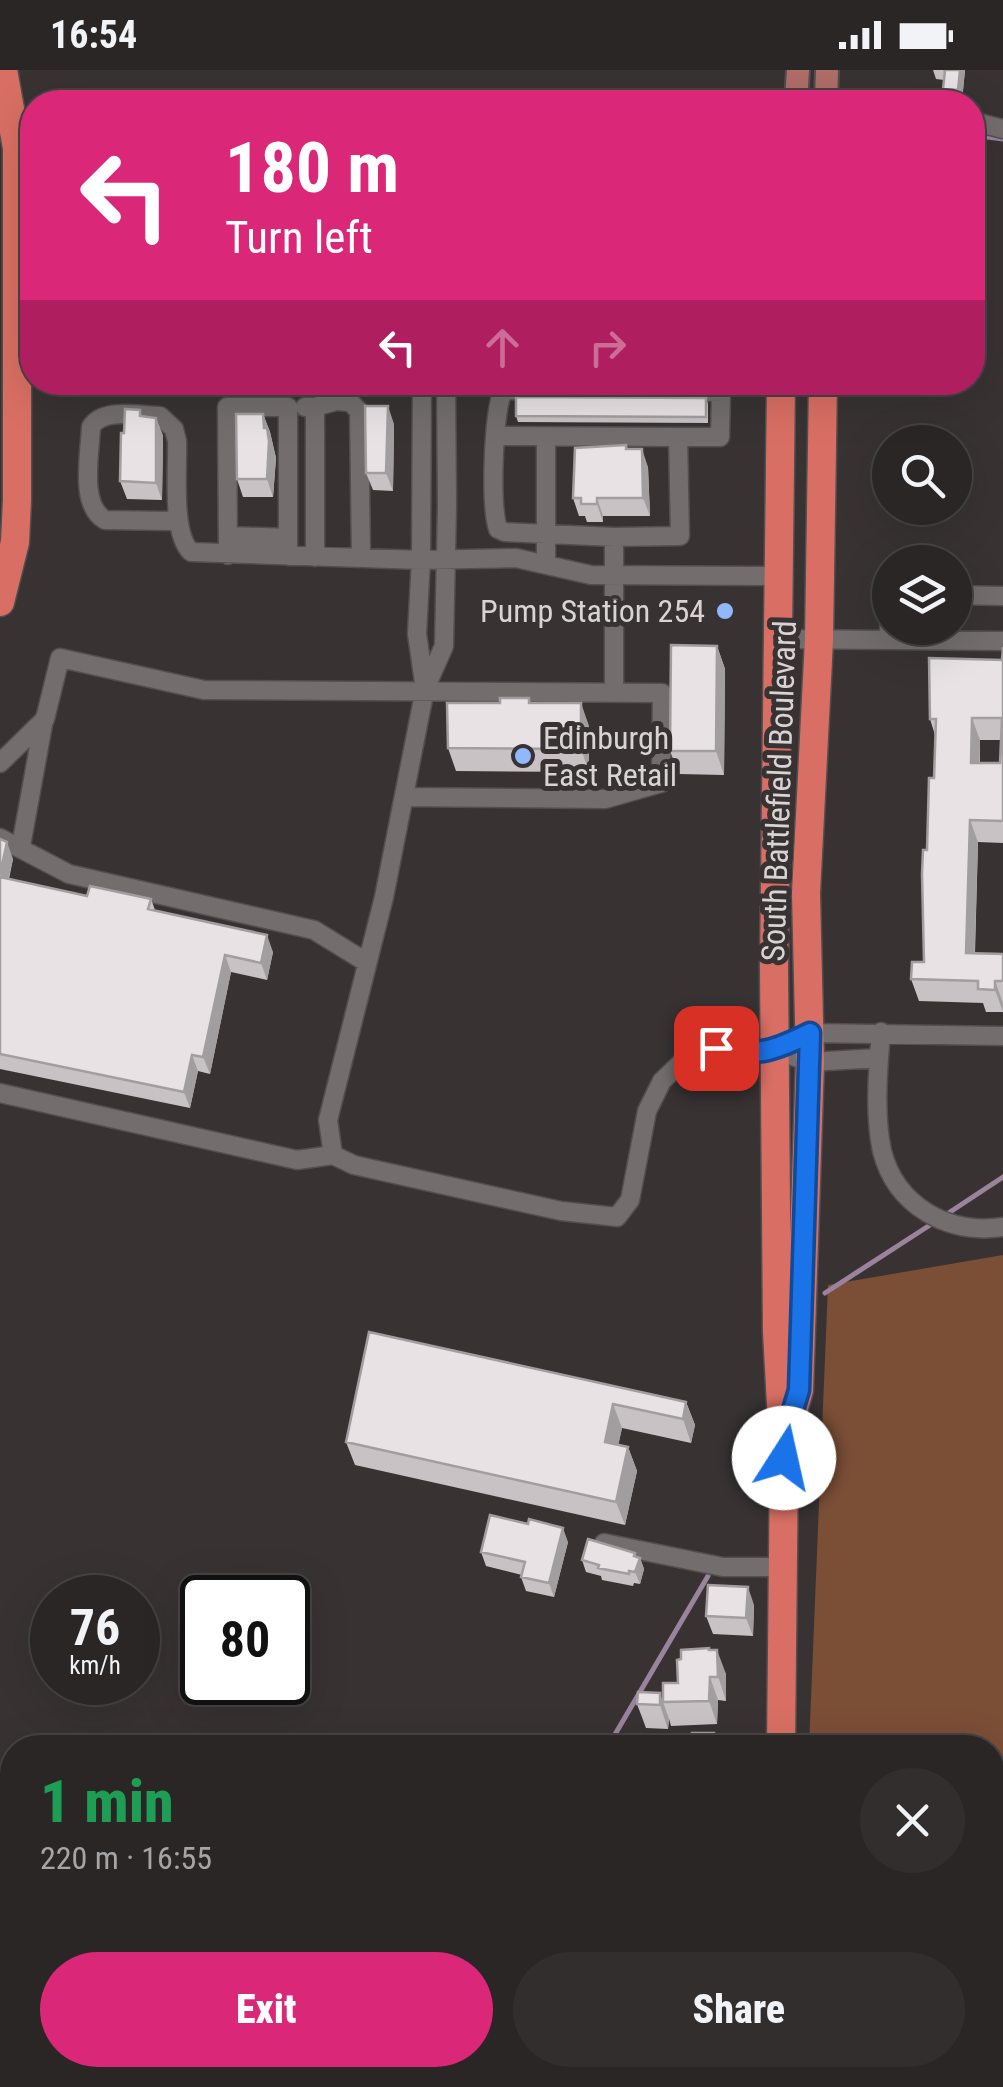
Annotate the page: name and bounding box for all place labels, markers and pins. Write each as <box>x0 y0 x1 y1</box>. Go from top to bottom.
place label: Pump Station 254 <box>480 592 705 630</box>
marker: Pump Station 254 <box>714 600 736 622</box>
place label: Edinburgh East Retail <box>543 719 677 794</box>
marker: Edinburgh East Retail <box>512 745 534 767</box>
pin <box>674 1006 759 1091</box>

